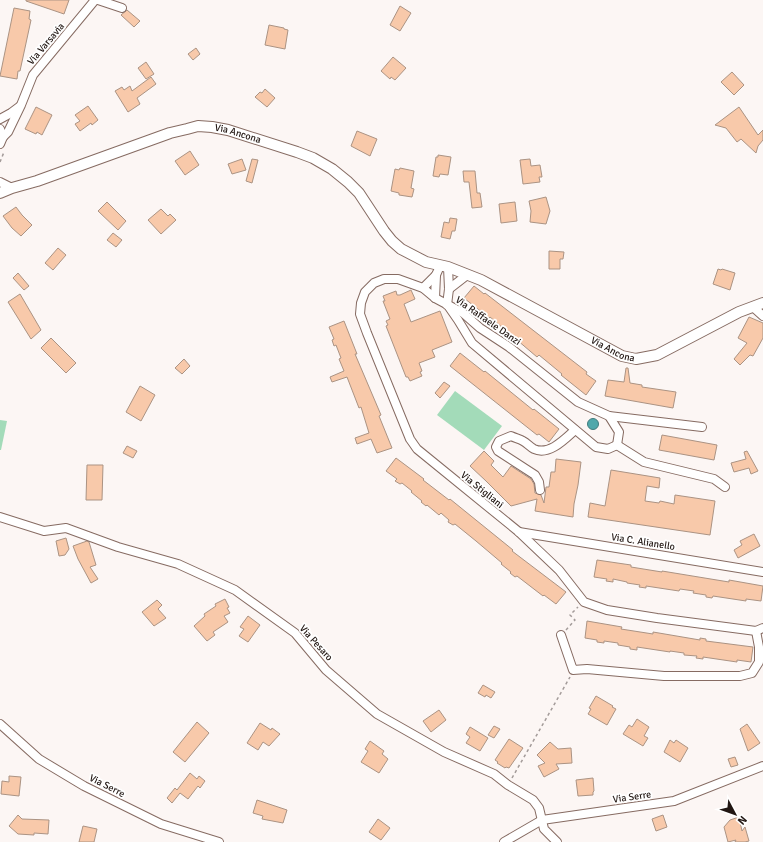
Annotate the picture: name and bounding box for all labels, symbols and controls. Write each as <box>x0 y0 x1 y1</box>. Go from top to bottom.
street label: Via Varsavia <box>25 20 67 68</box>
street label: Via Ancona <box>214 122 263 146</box>
street label: Via Raffaele Danzi <box>453 294 523 348</box>
street label: Via Ancona <box>589 334 636 365</box>
street label: Via Stigliani <box>458 469 506 511</box>
street label: Via C. Alianello <box>610 531 676 553</box>
street label: Via Pesaro <box>297 623 335 663</box>
street label: Via Serre <box>87 772 127 800</box>
street label: Via Serre <box>612 788 652 806</box>
north arrow <box>715 794 755 834</box>
text: N <box>735 813 750 827</box>

